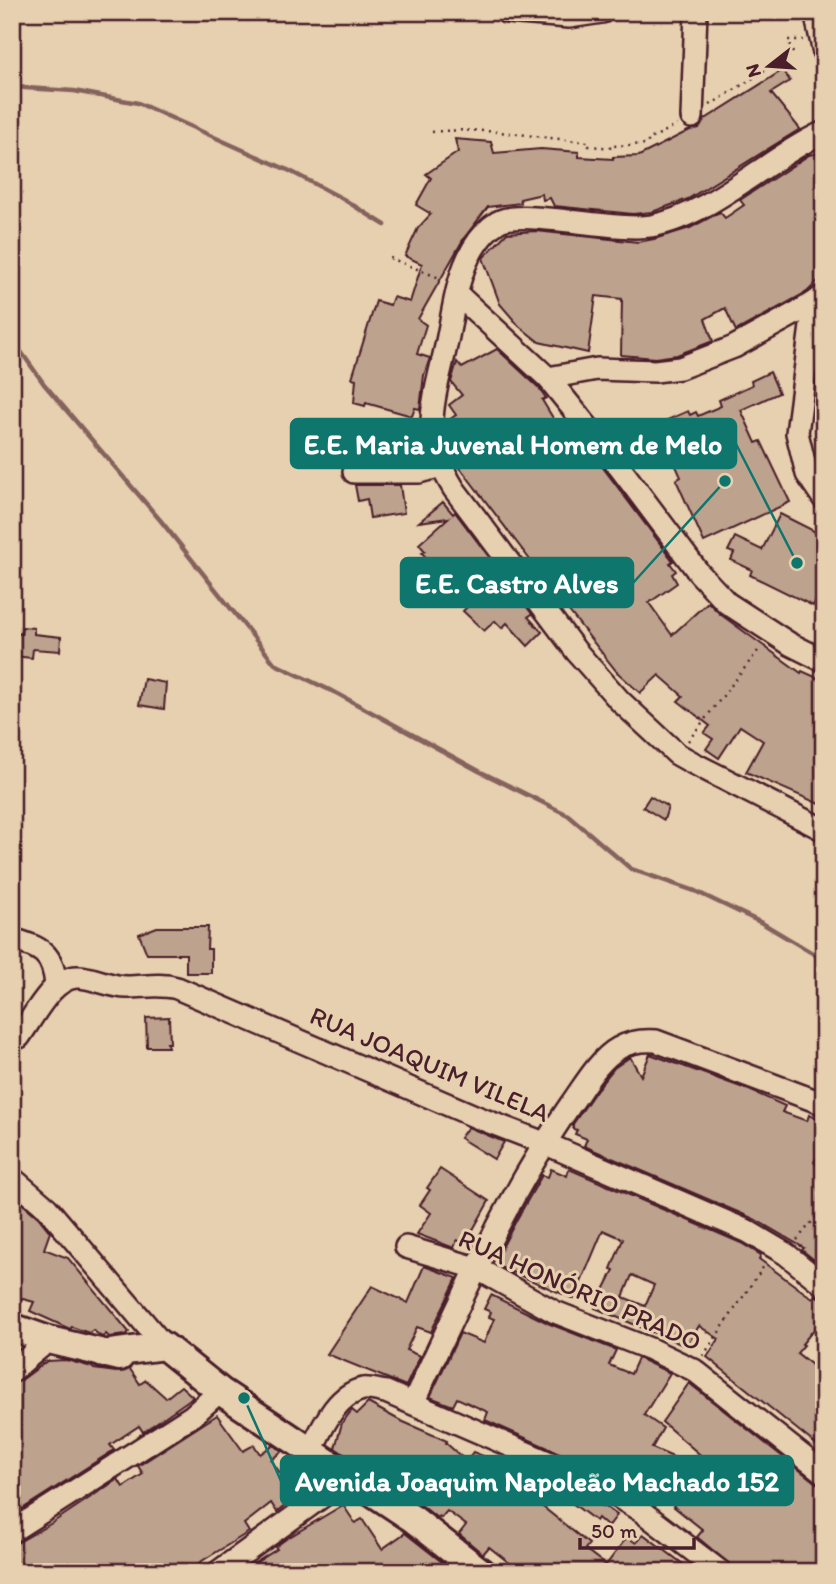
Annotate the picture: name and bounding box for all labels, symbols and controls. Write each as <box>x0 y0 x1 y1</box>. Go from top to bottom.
north arrow <box>734 32 804 102</box>
text: N <box>740 61 766 80</box>
callout: E.E. Maria Juvenal Homem de Melo <box>291 419 736 468</box>
text: E.E. Maria Juvenal Homem de Melo <box>304 427 722 461</box>
callout: E.E. Castro Alves <box>401 558 633 607</box>
text: E.E. Castro Alves <box>415 566 619 600</box>
street label: RUA JOAQUIM VILELA <box>305 999 555 1129</box>
street label: RUA HONÓRIO PRADO <box>454 1222 706 1358</box>
callout: Avenida Joaquim Napoleão Machado 152 <box>281 1456 793 1505</box>
text: Avenida Joaquim Napoleão Machado 152 <box>294 1464 779 1498</box>
scale bar <box>580 1507 694 1551</box>
text: 50 m <box>591 1518 638 1543</box>

